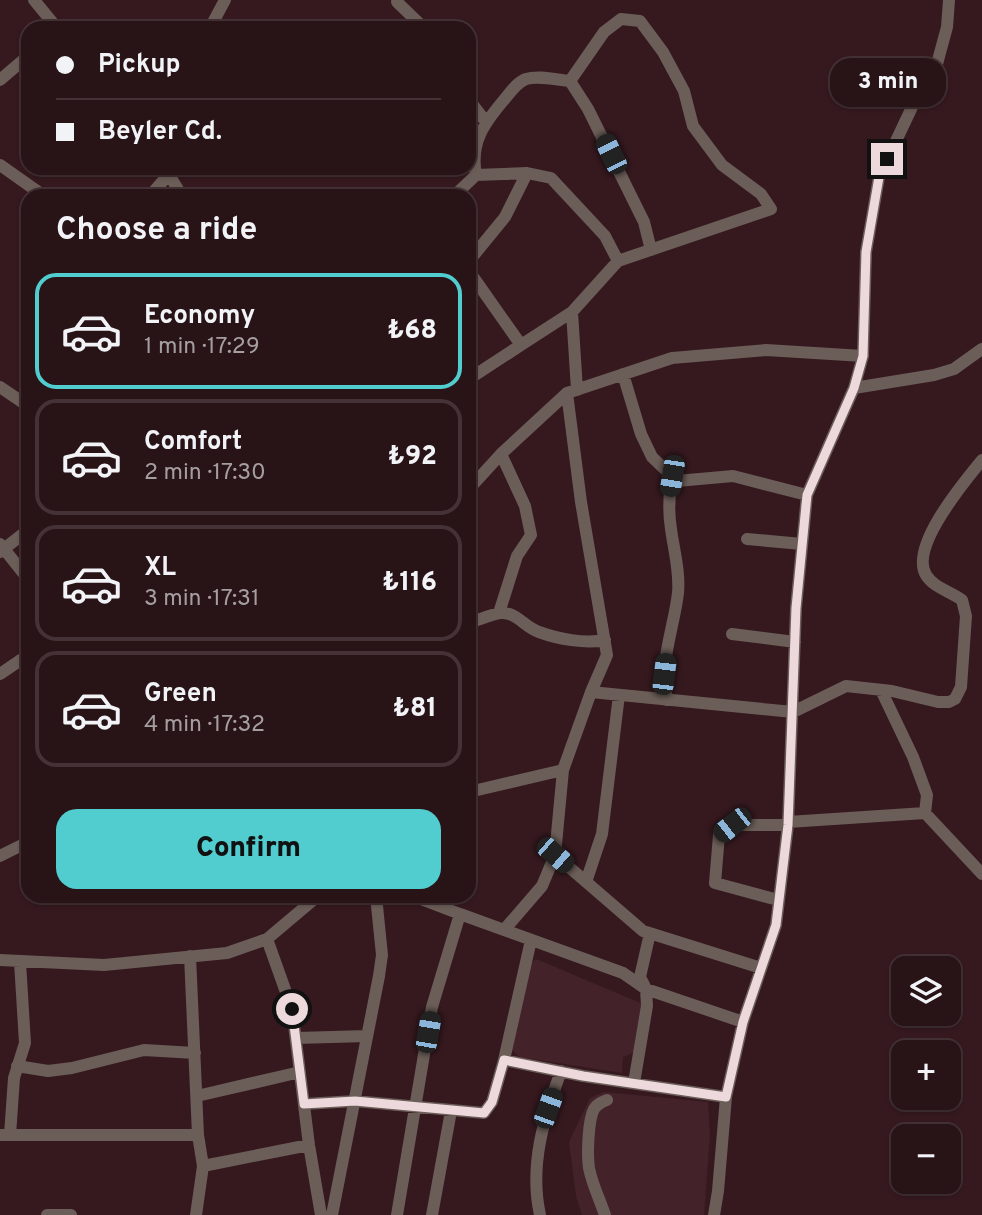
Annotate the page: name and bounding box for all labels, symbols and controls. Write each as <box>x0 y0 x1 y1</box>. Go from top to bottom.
text: Pickup <box>98 49 181 82</box>
callout: 3 min <box>829 58 945 106</box>
text: 3 min <box>858 68 918 97</box>
text: Beyler Cd. <box>98 116 222 149</box>
car <box>593 131 630 177</box>
route end <box>871 143 903 175</box>
text: Choose a ride <box>56 211 257 251</box>
icon: car <box>60 300 123 363</box>
text: Economy <box>144 300 255 333</box>
text: ₺68 <box>387 315 437 348</box>
text: 1 min · 17:29 <box>144 333 260 362</box>
icon: car <box>60 426 123 489</box>
text: Comfort <box>144 426 242 459</box>
text: ₺92 <box>388 441 437 474</box>
car <box>659 454 686 498</box>
text: 2 min · 17:30 <box>144 459 266 488</box>
icon: car <box>60 552 123 615</box>
text: XL <box>144 552 176 585</box>
text: ₺116 <box>382 567 437 600</box>
text: 3 min · 17:31 <box>144 585 259 614</box>
car <box>652 652 677 696</box>
icon: car <box>60 678 123 741</box>
text: Green <box>144 678 217 711</box>
text: ₺81 <box>393 693 437 726</box>
text: 4 min · 17:32 <box>144 711 265 740</box>
car <box>709 804 756 846</box>
button: Confirm <box>56 809 441 889</box>
car <box>533 833 578 877</box>
map controls <box>891 956 961 1194</box>
button: layers <box>891 956 961 1026</box>
route start <box>276 993 308 1025</box>
car <box>415 1009 442 1055</box>
button: + <box>891 1040 961 1110</box>
car <box>531 1085 566 1131</box>
button: − <box>891 1124 961 1194</box>

